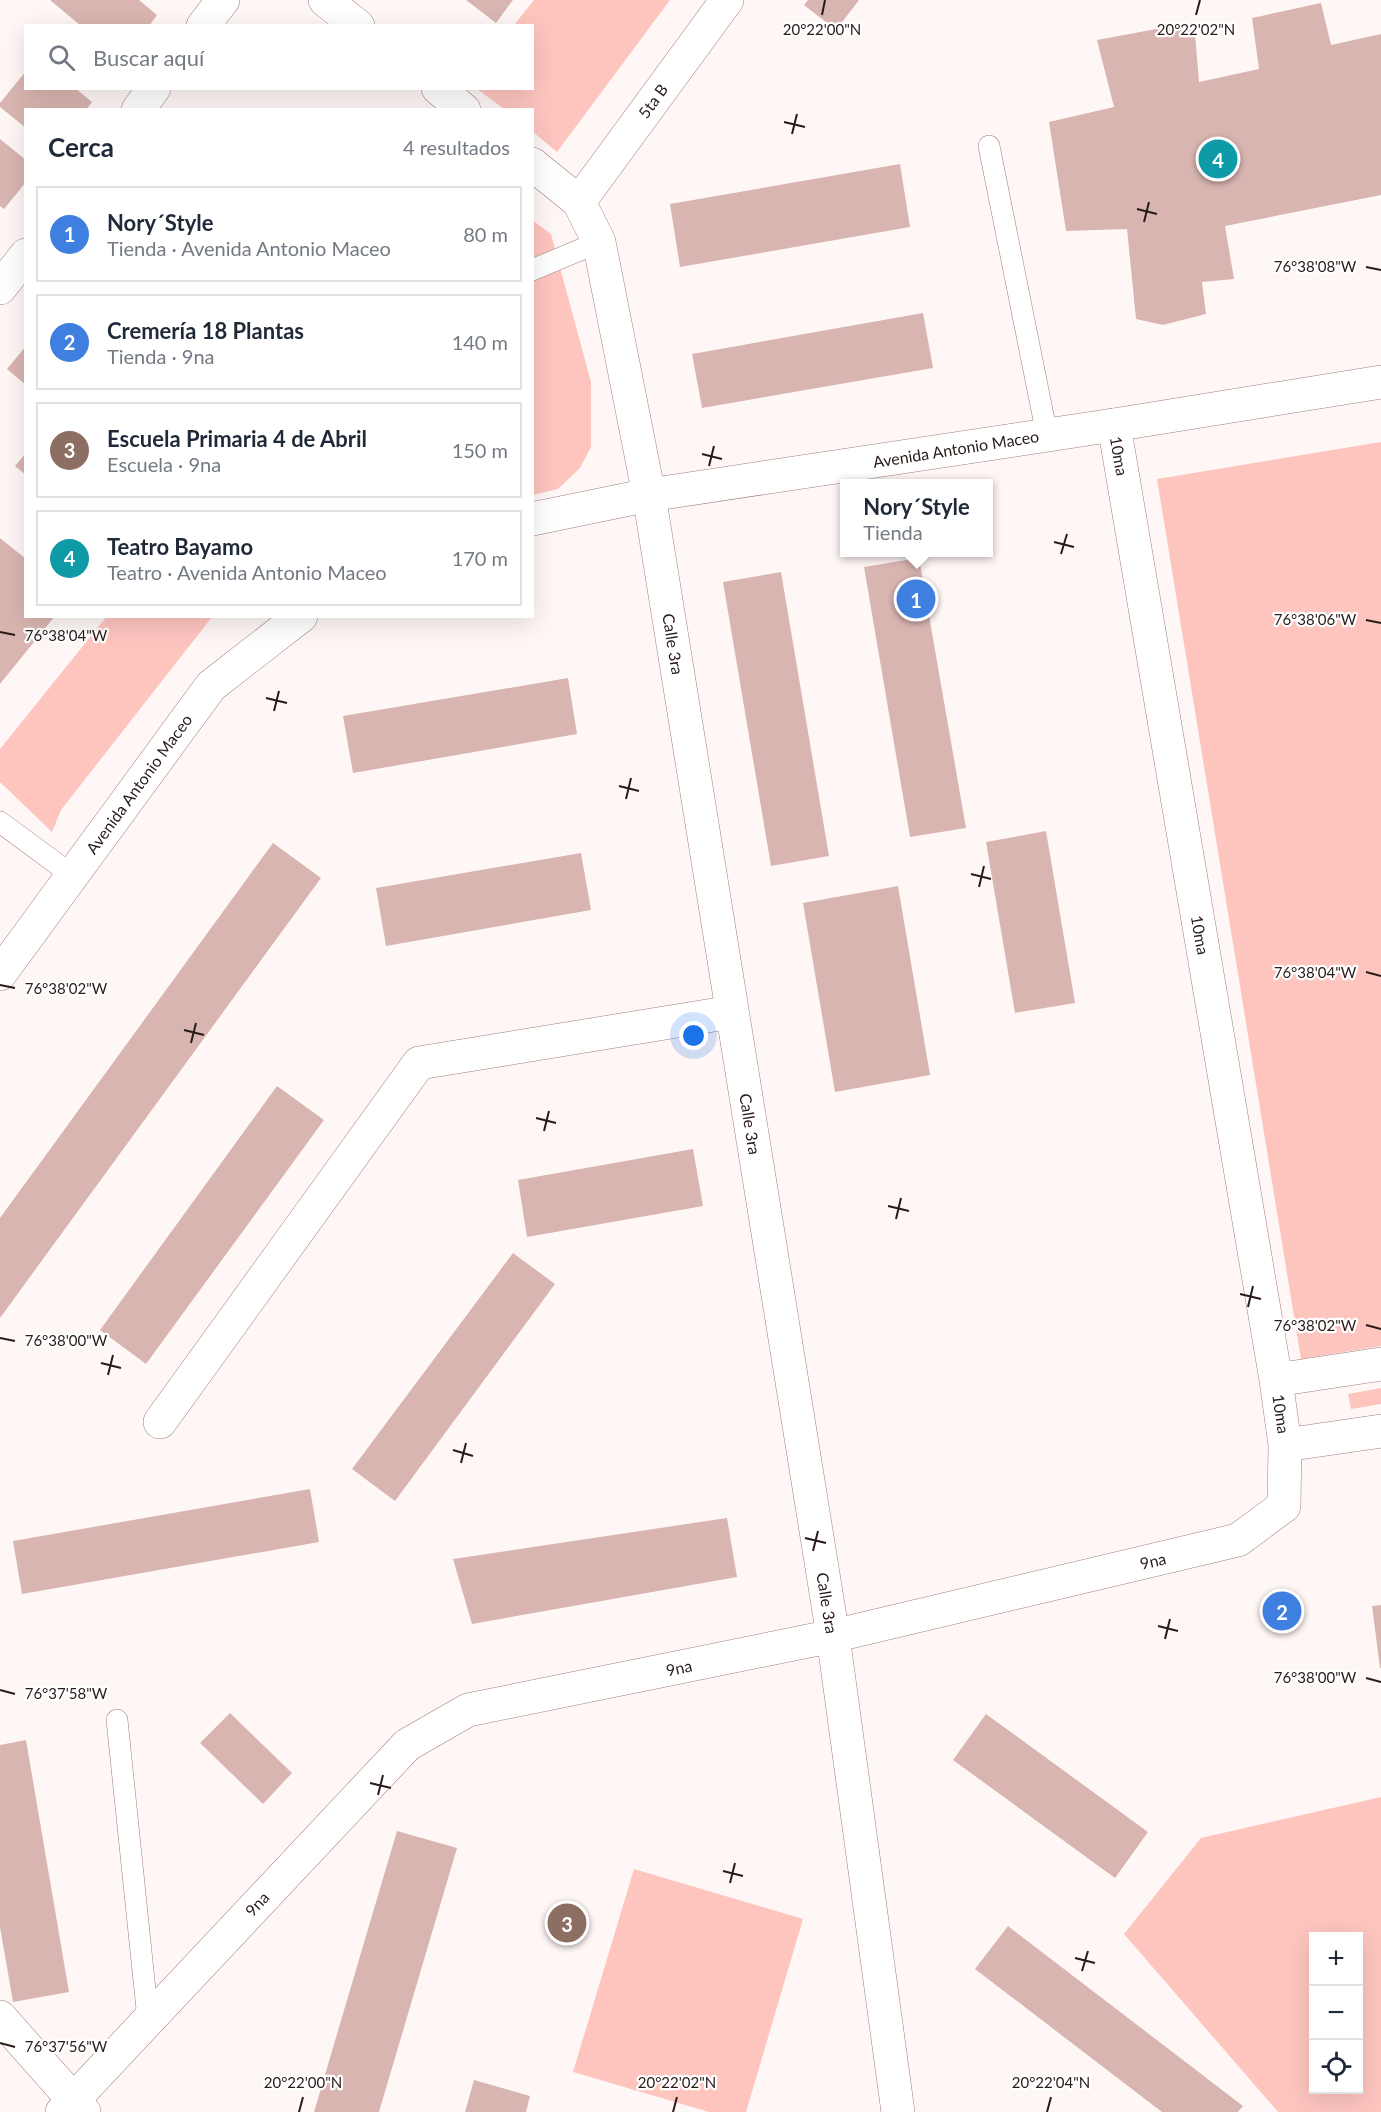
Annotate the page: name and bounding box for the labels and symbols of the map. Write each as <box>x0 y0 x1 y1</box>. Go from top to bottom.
text: 20°22'00"N <box>783 20 861 38</box>
text: 20°22'02"N <box>1157 20 1235 38</box>
street label: 5ta B <box>634 80 671 121</box>
pin: 4 <box>1198 136 1238 182</box>
text: 76°38'08"W <box>1274 257 1357 275</box>
street label: Avenida Antonio Maceo <box>872 426 1040 471</box>
street label: 10ma <box>1107 435 1132 477</box>
pin: 1 <box>896 576 936 622</box>
text: 76°38'06"W <box>1274 610 1357 628</box>
street label: Calle 3ra <box>659 612 688 676</box>
text: 76°38'04"W <box>25 626 108 644</box>
street label: Avenida Antonio Maceo <box>82 710 196 857</box>
street label: 10ma <box>1188 914 1213 956</box>
text: 76°38'04"W <box>1274 963 1357 981</box>
text: 76°38'02"W <box>25 979 108 997</box>
your location <box>679 1021 708 1050</box>
street label: Calle 3ra <box>736 1092 765 1156</box>
text: 76°38'02"W <box>1274 1316 1357 1334</box>
text: 76°38'00"W <box>25 1331 108 1349</box>
street label: 10ma <box>1269 1393 1294 1435</box>
street label: 9na <box>1138 1548 1168 1573</box>
street label: Calle 3ra <box>813 1571 842 1635</box>
pin: 2 <box>1262 1588 1302 1634</box>
street label: 9na <box>664 1655 694 1680</box>
text: 76°38'00"W <box>1274 1668 1357 1686</box>
text: 76°37'58"W <box>25 1684 108 1702</box>
street label: 9na <box>241 1888 273 1920</box>
pin: 3 <box>548 1900 586 1946</box>
text: 76°37'56"W <box>25 2037 108 2055</box>
text: 20°22'00"N <box>264 2073 342 2091</box>
text: 20°22'02"N <box>638 2073 716 2091</box>
text: 20°22'04"N <box>1012 2073 1090 2091</box>

